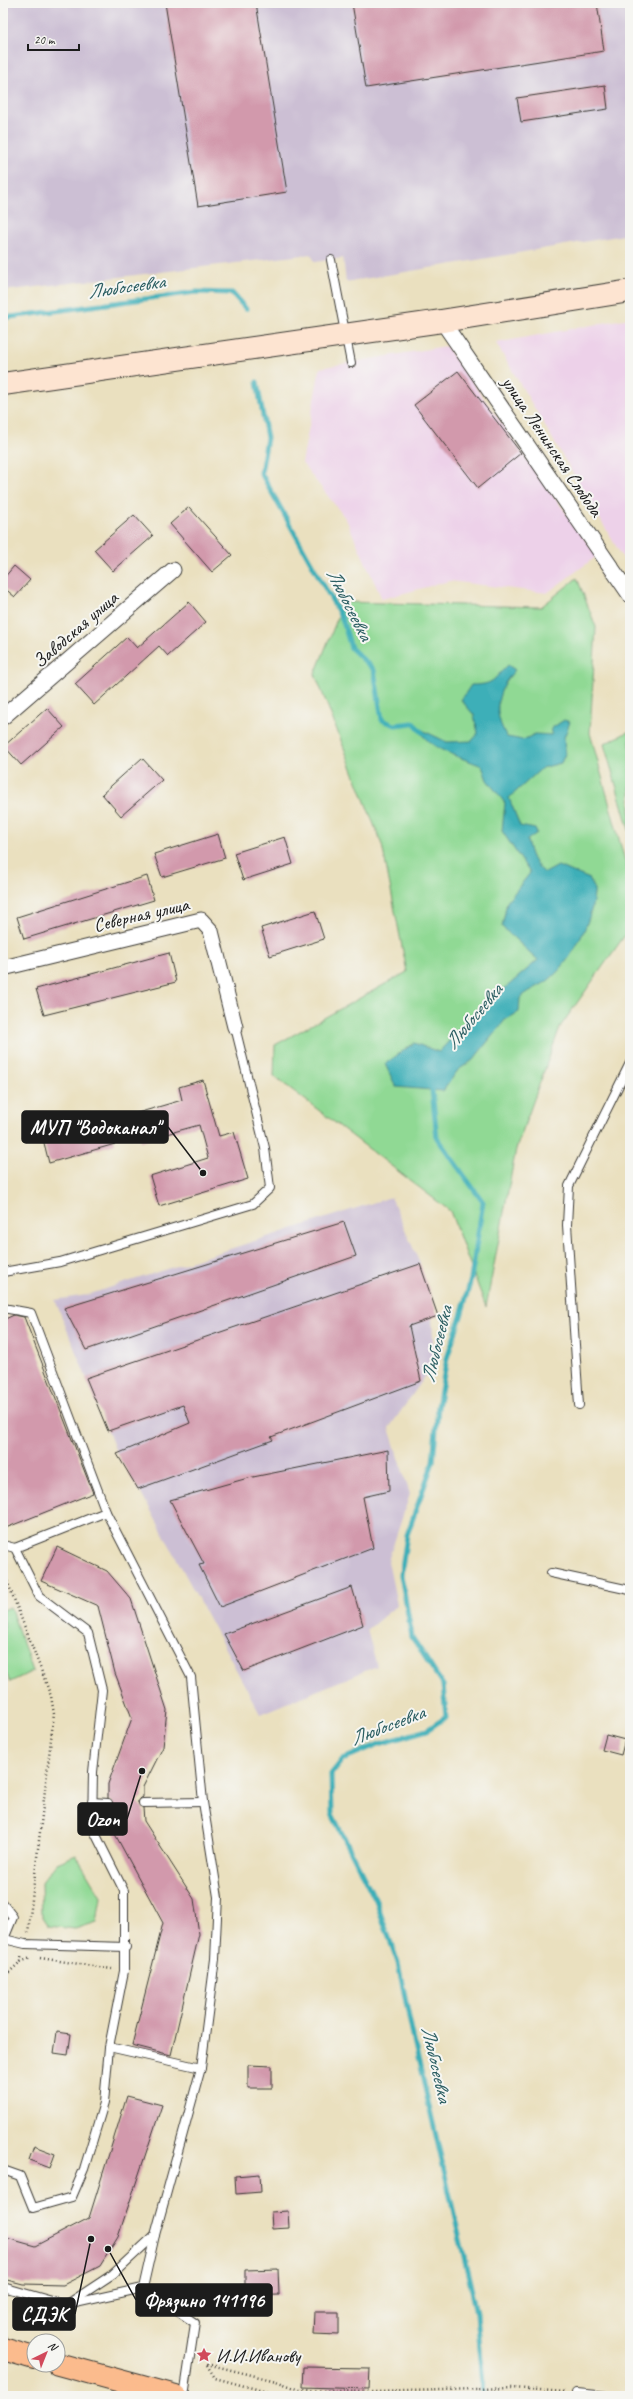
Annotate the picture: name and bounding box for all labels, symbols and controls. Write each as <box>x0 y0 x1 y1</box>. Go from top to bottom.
scale bar <box>28 26 79 52</box>
text: 20 m <box>34 32 56 48</box>
water label: Любосеевка <box>86 268 168 304</box>
street label: улица Ленинская Слобода <box>496 371 609 523</box>
water label: Любосеевка <box>321 564 379 646</box>
street label: Заводская улица <box>28 585 125 673</box>
street label: Северная улица <box>91 892 193 938</box>
water label: Любосеевка <box>439 977 509 1054</box>
callout: МУП "Водоканал" <box>22 1111 168 1143</box>
text: МУП "Водоканал" <box>30 1115 164 1140</box>
water label: Любосеевка <box>415 1302 458 1385</box>
water label: Любосеевка <box>347 1699 430 1751</box>
callout: Ozon <box>78 1803 127 1835</box>
text: Ozon <box>86 1807 121 1832</box>
water label: Любосеевка <box>416 2024 458 2107</box>
callout: Фрязино 141196 <box>136 2284 272 2316</box>
text: Фрязино 141196 <box>144 2288 266 2314</box>
callout: СДЭК <box>13 2298 75 2330</box>
text: СДЭК <box>21 2302 71 2327</box>
north arrow <box>26 2333 66 2373</box>
text: N <box>46 2338 62 2355</box>
place label: И.И.Иванову <box>216 2344 302 2368</box>
place icon: И.И.Иванову <box>195 2346 213 2364</box>

